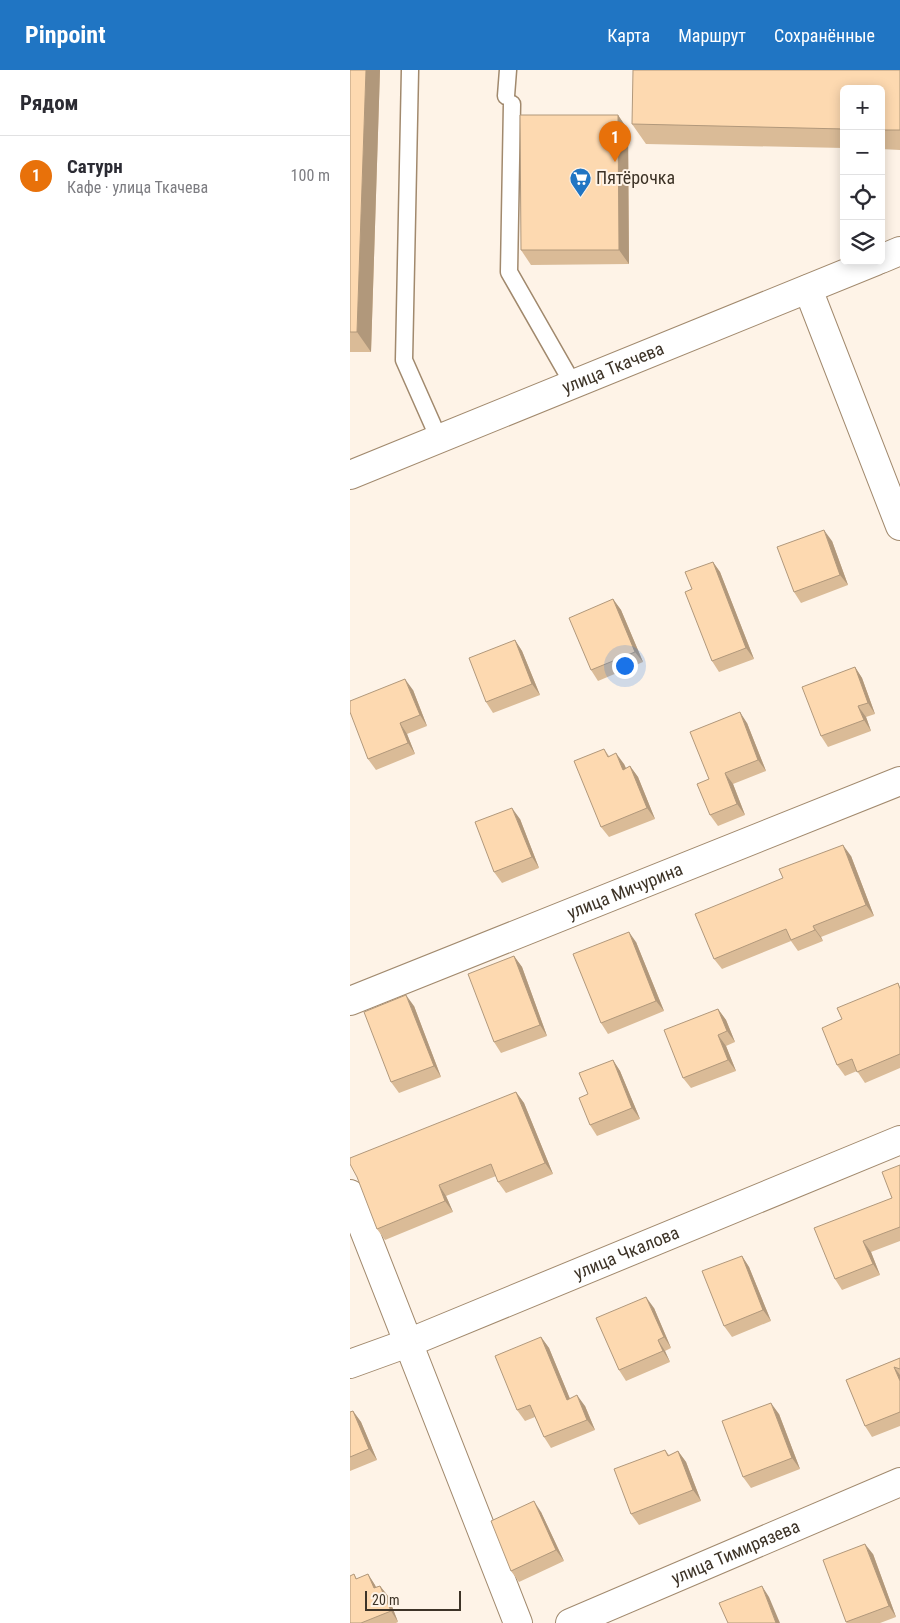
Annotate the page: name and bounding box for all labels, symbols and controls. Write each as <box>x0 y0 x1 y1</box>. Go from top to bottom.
text: Pinpoint <box>25 21 106 49</box>
text: Карта <box>607 25 650 46</box>
text: Маршрут <box>678 25 746 46</box>
text: Сохранённые <box>774 25 875 46</box>
map controls <box>840 85 885 265</box>
button: + <box>840 85 885 130</box>
text: Рядом <box>20 91 79 115</box>
pin: 1 <box>599 121 631 162</box>
button: − <box>840 130 885 175</box>
text: Сатурн <box>67 155 123 178</box>
text: 1 <box>32 166 40 185</box>
text: 100 m <box>291 166 330 185</box>
supermarket icon: Пятёрочка <box>568 166 592 197</box>
place label: Пятёрочка <box>596 167 675 188</box>
button: locate <box>840 175 885 220</box>
text: Кафе · улица Ткачева <box>67 178 208 197</box>
button: layers <box>840 220 885 265</box>
street label: улица Ткачева <box>559 337 667 398</box>
your location <box>612 653 638 679</box>
street label: улица Мичурина <box>564 858 685 923</box>
street label: улица Чкалова <box>571 1221 682 1283</box>
street label: улица Тимирязева <box>668 1515 803 1588</box>
scale bar <box>365 1588 461 1611</box>
text: 20 m <box>372 1592 400 1608</box>

